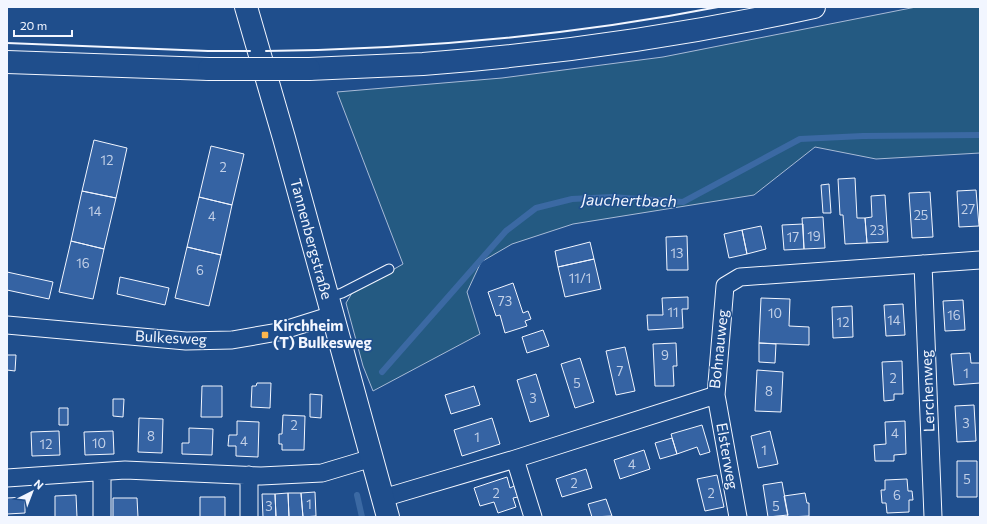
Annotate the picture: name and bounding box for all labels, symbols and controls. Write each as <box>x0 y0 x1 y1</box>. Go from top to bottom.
scale bar <box>14 12 72 38</box>
text: 20 m <box>20 18 47 32</box>
house number: 12 <box>101 152 113 168</box>
house number: 2 <box>219 159 227 175</box>
street label: Tannenbergstraße <box>287 176 337 301</box>
water label: Jauchertbach <box>579 189 677 210</box>
house number: 27 <box>961 201 975 217</box>
house number: 14 <box>88 203 102 219</box>
house number: 25 <box>914 207 928 223</box>
house number: 4 <box>208 208 216 224</box>
house number: 23 <box>870 222 884 238</box>
house number: 19 <box>807 228 821 244</box>
house number: 17 <box>787 229 799 245</box>
house number: 13 <box>671 245 683 261</box>
house number: 16 <box>76 255 90 271</box>
house number: 6 <box>196 262 204 278</box>
house number: 11/1 <box>569 270 591 286</box>
house number: 73 <box>498 293 512 309</box>
house number: 11 <box>667 304 679 320</box>
house number: 10 <box>768 305 782 321</box>
house number: 16 <box>947 307 961 323</box>
street label: Bohnauweg <box>705 308 731 390</box>
house number: 14 <box>887 312 901 328</box>
house number: 12 <box>837 314 849 330</box>
place label: Kirchheim (T) Bulkesweg <box>273 316 372 351</box>
street label: Bulkesweg <box>135 326 207 348</box>
marker: Kirchheim (T) Bulkesweg <box>260 330 270 340</box>
house number: 9 <box>661 347 669 363</box>
street label: Lerchenweg <box>917 350 937 433</box>
house number: 7 <box>617 363 624 379</box>
house number: 1 <box>963 365 969 381</box>
house number: 2 <box>889 370 897 386</box>
house number: 5 <box>573 375 581 391</box>
house number: 8 <box>765 383 773 399</box>
house number: 3 <box>529 390 537 406</box>
house number: 3 <box>962 415 970 431</box>
house number: 2 <box>290 417 298 433</box>
street label: Elsterweg <box>713 421 743 490</box>
house number: 4 <box>891 425 899 441</box>
house number: 8 <box>147 428 155 444</box>
house number: 1 <box>474 429 480 445</box>
house number: 4 <box>240 433 248 449</box>
house number: 10 <box>92 435 106 451</box>
house number: 12 <box>40 436 52 452</box>
house number: 1 <box>761 442 767 458</box>
house number: 4 <box>628 456 636 472</box>
house number: 5 <box>963 471 971 487</box>
north arrow <box>12 472 52 512</box>
house number: 2 <box>570 475 578 491</box>
text: N <box>32 477 46 492</box>
house number: 2 <box>492 485 500 501</box>
house number: 2 <box>707 485 715 501</box>
house number: 6 <box>893 487 901 503</box>
house number: 1 <box>306 496 312 512</box>
house number: 3 <box>265 498 273 514</box>
house number: 5 <box>772 498 780 514</box>

